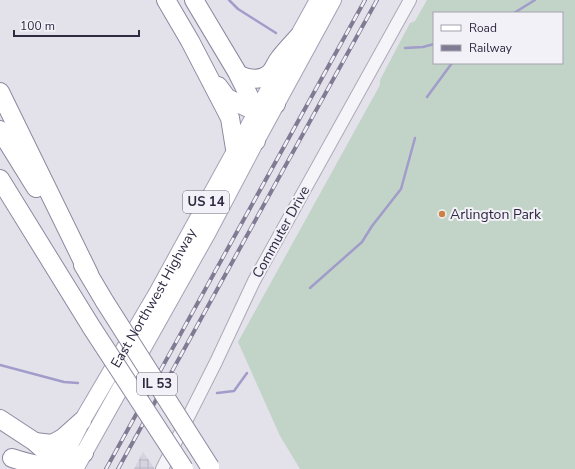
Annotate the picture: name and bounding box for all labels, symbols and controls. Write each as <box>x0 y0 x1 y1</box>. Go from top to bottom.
scale bar <box>14 12 139 38</box>
legend <box>433 12 563 64</box>
text: 100 m <box>20 18 55 34</box>
text: Road <box>469 20 497 36</box>
text: Railway <box>469 40 513 56</box>
street label: Commuter Drive <box>248 183 314 281</box>
road number: US 14 <box>183 191 229 213</box>
place label: Arlington Park <box>450 205 542 224</box>
marker: Arlington Park <box>437 209 447 219</box>
street label: East Northwest Highway <box>106 224 201 371</box>
road number: IL 53 <box>137 373 177 395</box>

